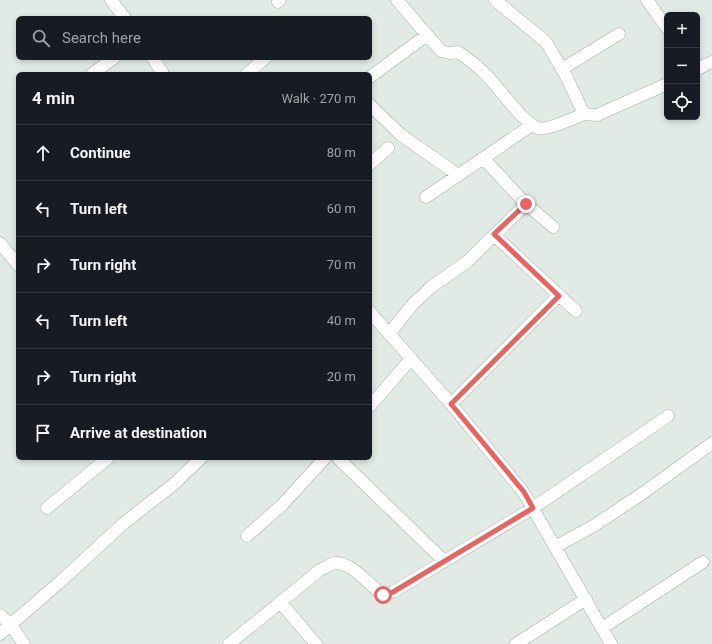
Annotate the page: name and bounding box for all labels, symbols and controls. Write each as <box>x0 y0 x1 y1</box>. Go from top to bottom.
map controls <box>664 12 700 120</box>
button: + <box>664 12 700 48</box>
search box <box>16 16 372 60</box>
icon: search <box>30 27 52 49</box>
text: Search here <box>62 29 141 47</box>
button: − <box>664 48 700 84</box>
button: locate <box>664 84 700 120</box>
text: 4 min <box>32 88 75 108</box>
text: Walk · 270 m <box>281 91 356 106</box>
icon: ahead <box>32 142 54 164</box>
text: Continue <box>70 144 131 162</box>
text: 80 m <box>327 145 356 160</box>
route end <box>517 195 535 213</box>
icon: left <box>32 198 54 220</box>
text: Turn left <box>70 200 127 218</box>
text: 60 m <box>327 201 356 216</box>
icon: right <box>32 254 54 276</box>
text: Turn right <box>70 256 136 274</box>
text: 70 m <box>327 257 356 272</box>
icon: left <box>32 310 54 332</box>
text: Turn left <box>70 312 127 330</box>
text: 40 m <box>327 313 356 328</box>
icon: right <box>32 366 54 388</box>
text: Turn right <box>70 368 136 386</box>
text: 20 m <box>327 369 356 384</box>
icon: arrive <box>32 422 54 444</box>
text: Arrive at destination <box>70 424 207 442</box>
route start <box>374 586 392 604</box>

